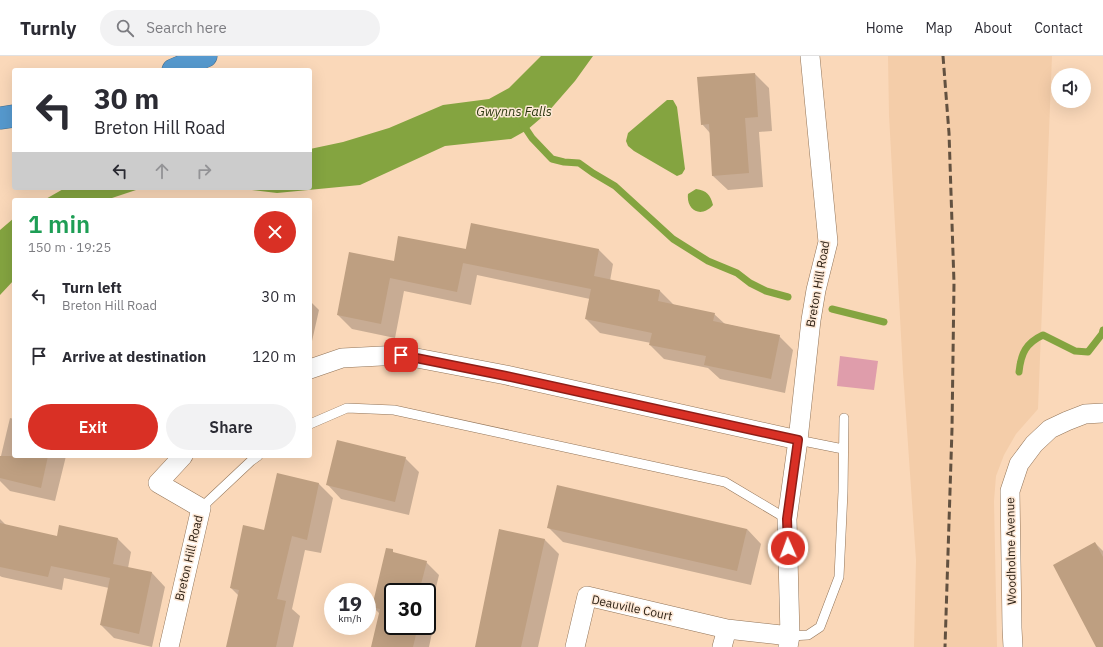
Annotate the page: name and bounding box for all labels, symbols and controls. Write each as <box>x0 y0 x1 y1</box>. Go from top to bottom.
search box <box>100 10 380 46</box>
text: Turnly <box>20 16 76 40</box>
icon: search <box>114 17 136 39</box>
text: Search here <box>146 18 227 37</box>
text: Home <box>866 19 903 37</box>
text: Map <box>925 19 952 37</box>
text: About <box>974 19 1012 37</box>
text: Contact <box>1034 19 1083 37</box>
map controls <box>1051 68 1091 108</box>
button: sound <box>1051 68 1091 108</box>
text: 30 m <box>94 80 159 117</box>
icon: left <box>28 84 80 136</box>
water label: Gwynns Falls <box>476 103 552 120</box>
text: Breton Hill Road <box>94 116 226 139</box>
icon: left <box>109 160 131 182</box>
icon: ahead <box>151 160 173 182</box>
icon: right <box>193 160 215 182</box>
text: 1 min <box>28 208 90 240</box>
button: close <box>254 211 296 253</box>
text: 150 m · 19:25 <box>28 239 111 256</box>
street label: Breton Hill Road <box>803 239 833 328</box>
text: Turn left <box>62 278 122 297</box>
icon: left <box>28 285 50 307</box>
text: 30 m <box>261 287 296 306</box>
text: Breton Hill Road <box>62 297 157 314</box>
pin <box>384 338 418 372</box>
icon: arrive <box>390 344 412 366</box>
icon: arrive <box>28 345 50 367</box>
text: Arrive at destination <box>62 347 206 366</box>
text: 120 m <box>252 347 296 366</box>
button: Exit <box>28 404 158 450</box>
button: Share <box>166 404 296 450</box>
street label: Woodholme Avenue <box>1002 497 1019 605</box>
street label: Breton Hill Road <box>171 513 206 602</box>
position arrow <box>767 527 809 569</box>
speed limit sign: 30 <box>384 583 436 635</box>
text: 19 <box>338 590 362 617</box>
street label: Deauville Court <box>590 592 674 623</box>
text: km/h <box>338 612 362 625</box>

